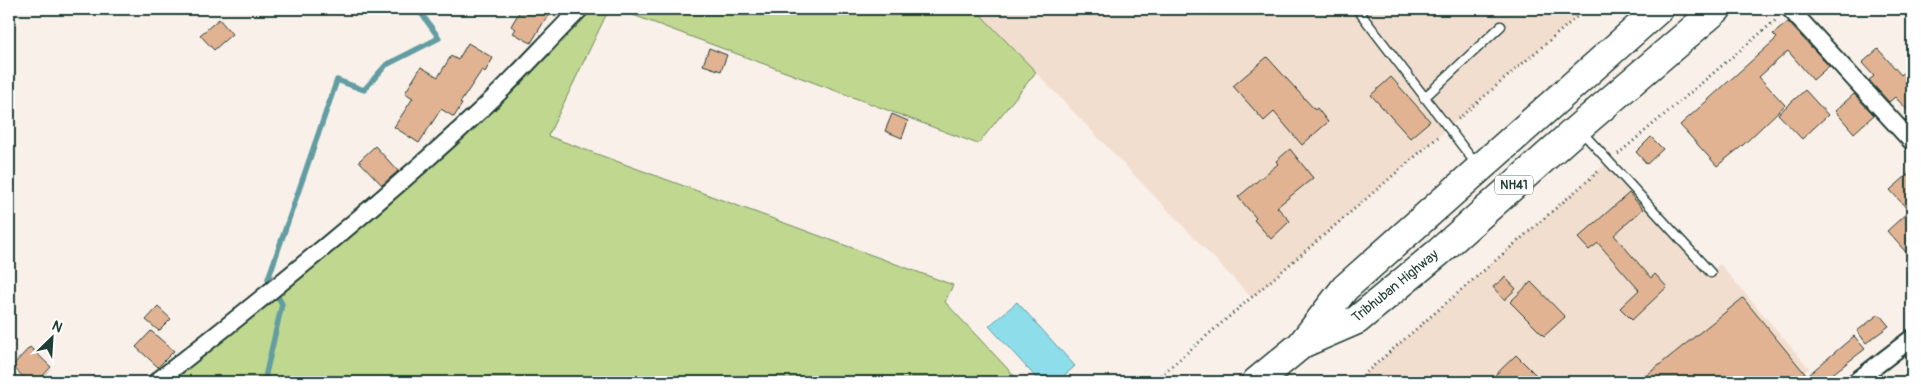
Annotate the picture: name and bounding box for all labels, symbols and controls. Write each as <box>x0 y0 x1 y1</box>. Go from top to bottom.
road number: NH41 <box>1495 176 1533 194</box>
street label: Tribhuban Highway <box>1348 246 1442 326</box>
north arrow <box>28 314 78 364</box>
text: N <box>49 317 65 336</box>

